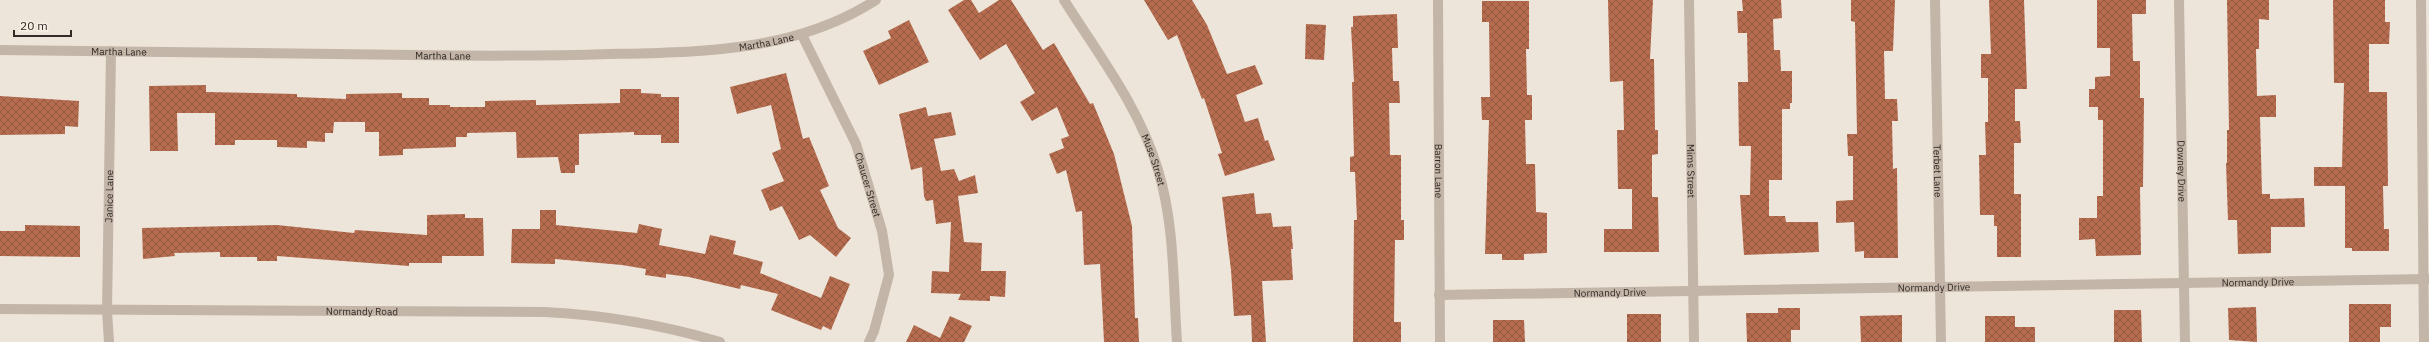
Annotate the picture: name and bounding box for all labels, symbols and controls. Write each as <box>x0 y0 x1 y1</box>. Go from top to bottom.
scale bar <box>14 12 71 38</box>
text: 20 m <box>20 18 48 33</box>
street label: Martha Lane <box>738 30 796 54</box>
street label: Martha Lane <box>91 45 147 59</box>
street label: Martha Lane <box>415 49 471 63</box>
street label: Muse Street <box>1138 132 1168 188</box>
street label: Downey Drive <box>2174 140 2189 202</box>
street label: Barron Lane <box>1432 144 1445 199</box>
street label: Mims Street <box>1684 144 1698 199</box>
street label: Terbet Lane <box>1931 144 1944 198</box>
street label: Chaucer Street <box>852 151 884 219</box>
street label: Janice Lane <box>102 169 116 223</box>
street label: Normandy Drive <box>2222 275 2295 289</box>
street label: Normandy Drive <box>1898 280 1971 295</box>
street label: Normandy Drive <box>1574 286 1647 300</box>
street label: Normandy Road <box>326 305 398 318</box>

